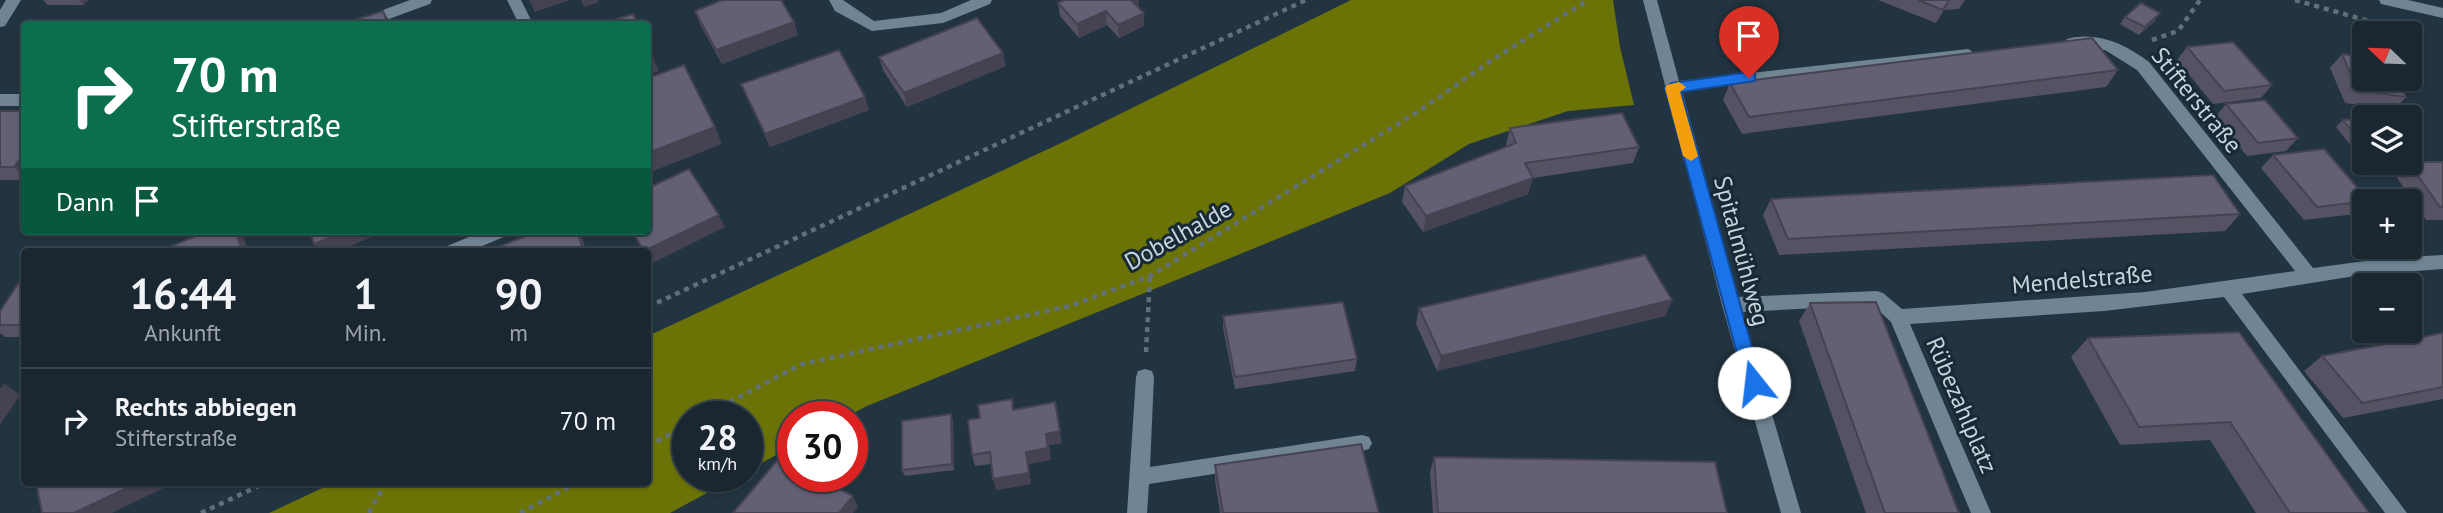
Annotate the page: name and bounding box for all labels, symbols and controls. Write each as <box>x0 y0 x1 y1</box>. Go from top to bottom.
pin <box>1719 6 1779 78</box>
icon: arrive <box>1730 17 1768 55</box>
north arrow <box>2352 21 2422 91</box>
map controls <box>2352 21 2422 343</box>
street label: Stifterstraße <box>2145 41 2249 159</box>
text: 70 m <box>171 42 278 106</box>
icon: right <box>56 49 147 140</box>
text: Stifterstraße <box>171 104 341 146</box>
button: layers <box>2352 105 2422 175</box>
street label: Spitalmühlweg <box>1707 173 1777 329</box>
icon: arrive <box>128 182 166 220</box>
text: Dann <box>56 185 114 218</box>
button: + <box>2352 189 2422 259</box>
street label: Dobelhalde <box>1119 193 1237 277</box>
street label: Mendelstraße <box>2010 257 2154 301</box>
text: 16:44 <box>129 266 236 321</box>
text: 1 <box>354 266 377 321</box>
text: 90 <box>495 266 542 321</box>
button: − <box>2352 273 2422 343</box>
text: Ankunft <box>144 318 221 347</box>
text: Min. <box>345 318 386 347</box>
text: m <box>509 318 528 347</box>
street label: Rübezahlplatz <box>1919 332 2005 478</box>
position arrow <box>1717 346 1791 420</box>
text: Rechts abbiegen <box>115 390 297 423</box>
speed limit sign: 30 <box>777 401 868 492</box>
icon: right <box>56 402 94 440</box>
text: 70 m <box>560 404 616 437</box>
text: 28 <box>698 414 737 460</box>
text: Stifterstraße <box>115 423 237 452</box>
text: km/h <box>698 452 737 475</box>

